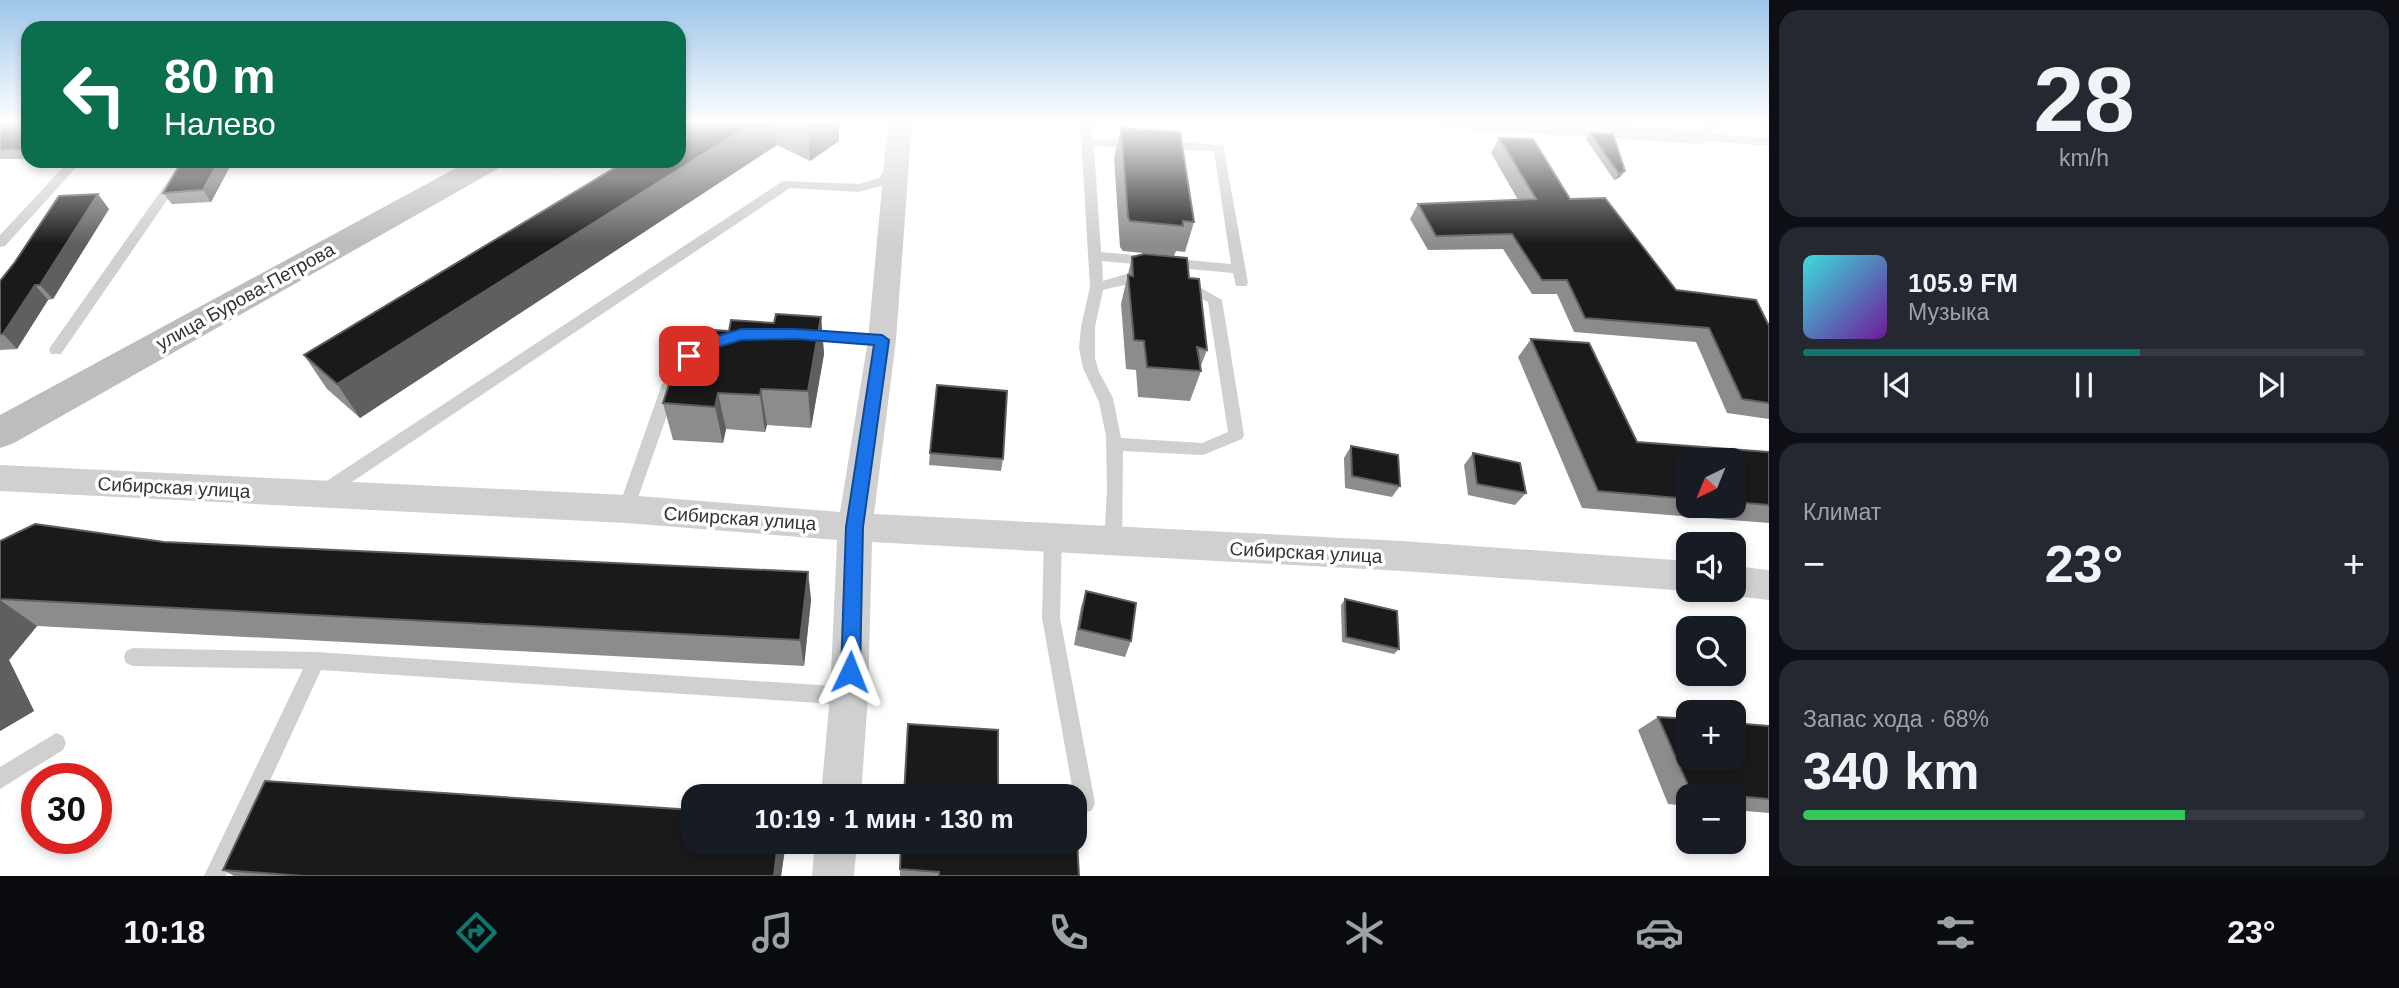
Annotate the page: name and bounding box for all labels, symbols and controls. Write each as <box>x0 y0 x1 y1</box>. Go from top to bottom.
icon: left <box>49 49 140 140</box>
text: 80 m <box>164 49 276 103</box>
text: 28 <box>2033 49 2135 150</box>
text: Налево <box>164 106 276 142</box>
text: km/h <box>2059 145 2109 171</box>
street label: улица Бурова-Петрова <box>152 238 338 354</box>
text: 105.9 FM <box>1908 268 2018 298</box>
text: Музыка <box>1908 299 1989 325</box>
pin <box>659 326 719 386</box>
icon: arrive <box>670 337 708 375</box>
icon: previous <box>1878 366 1916 404</box>
icon: pause <box>2065 366 2103 404</box>
icon: next <box>2252 366 2290 404</box>
north arrow <box>1676 448 1746 518</box>
map controls <box>1676 448 1746 854</box>
street label: Сибирская улица <box>97 473 251 502</box>
text: Климат <box>1803 499 1881 525</box>
street label: Сибирская улица <box>663 503 817 534</box>
button: sound <box>1676 532 1746 602</box>
text: 23° <box>2045 535 2123 593</box>
street label: Сибирская улица <box>1229 538 1383 567</box>
text: − <box>1803 543 1825 585</box>
text: + <box>2343 543 2365 585</box>
button: search <box>1676 616 1746 686</box>
position arrow <box>813 635 887 709</box>
button: + <box>1676 700 1746 770</box>
text: Запас хода · 68% <box>1803 706 1989 732</box>
text: 340 km <box>1803 742 1979 800</box>
speed limit sign: 30 <box>21 763 112 854</box>
button: − <box>1676 784 1746 854</box>
text: 10:19 · 1 мин · 130 m <box>754 804 1014 834</box>
icon: directions <box>452 908 501 957</box>
icon: music <box>748 908 797 957</box>
icon: phone <box>1044 908 1093 957</box>
icon: climate <box>1340 908 1389 957</box>
icon: car <box>1635 908 1684 957</box>
icon: filters <box>1931 908 1980 957</box>
text: 10:18 <box>123 914 205 950</box>
text: 23° <box>2227 914 2276 950</box>

